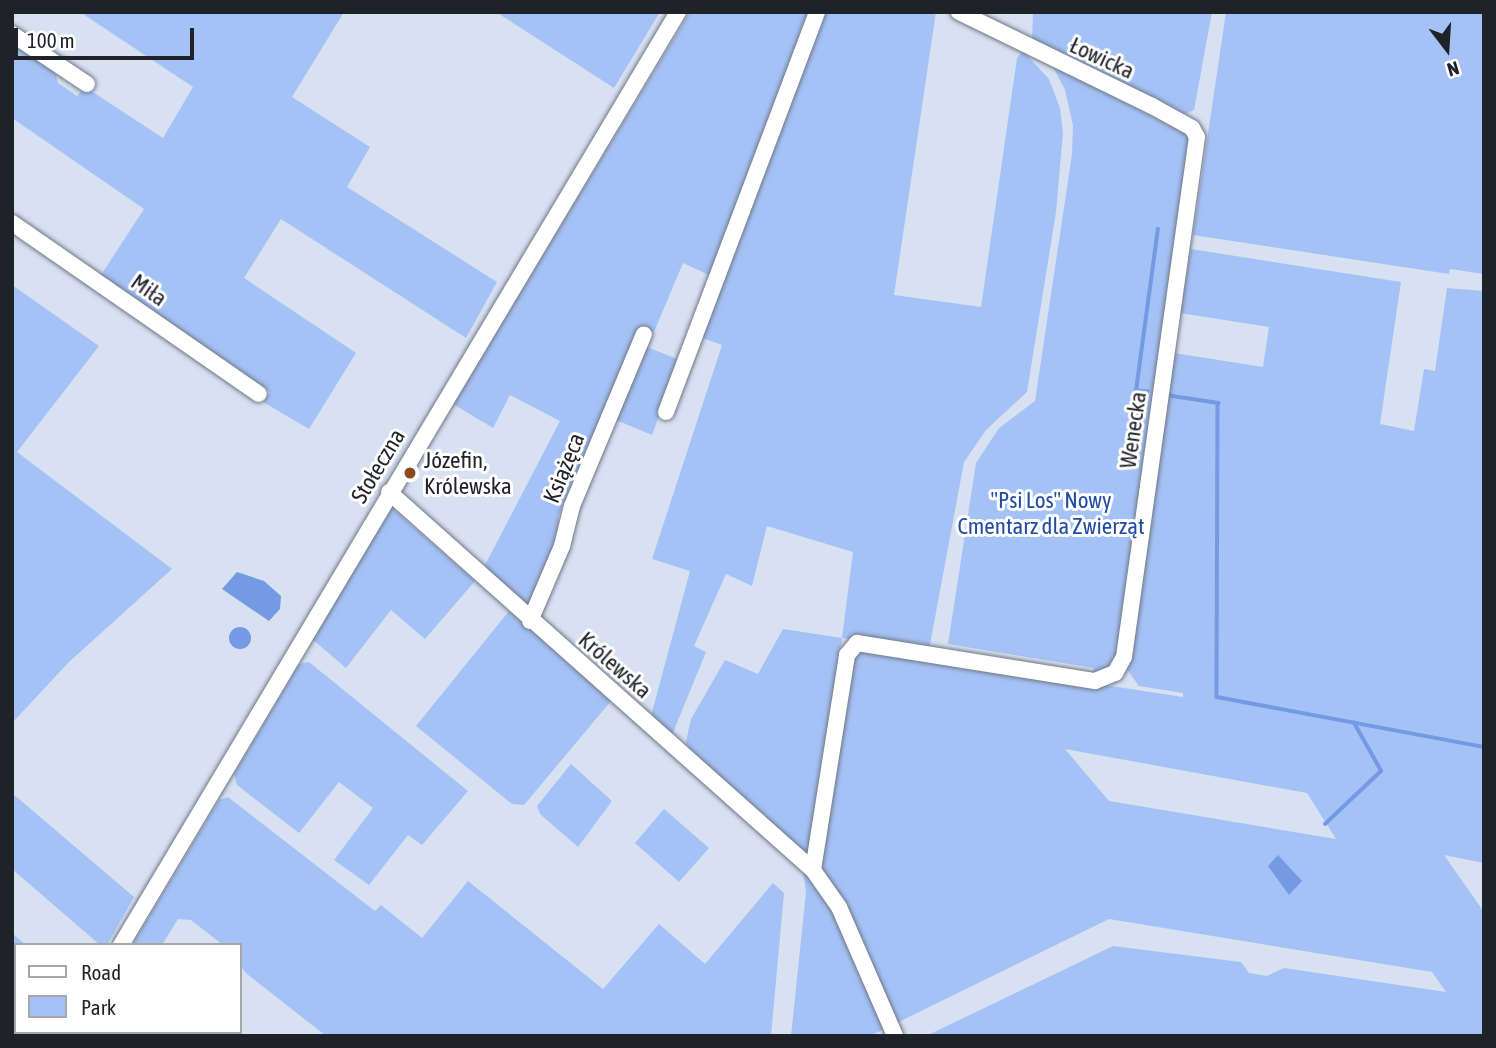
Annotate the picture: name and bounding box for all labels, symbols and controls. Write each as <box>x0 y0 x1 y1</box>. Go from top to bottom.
scale bar <box>18 14 198 58</box>
north arrow <box>1412 14 1482 84</box>
text: 100 m <box>27 28 75 52</box>
street label: Łowicka <box>1065 31 1139 85</box>
text: N <box>1445 57 1462 81</box>
street label: Miła <box>126 268 172 312</box>
street label: Wenecka <box>1114 390 1152 470</box>
street label: Stołeczna <box>345 424 411 508</box>
street label: Książęca <box>538 429 590 507</box>
place label: Józefin, Królewska <box>424 446 512 500</box>
marker: Józefin, Królewska <box>402 465 418 481</box>
park label: "Psi Los" Nowy Cmentarz dla Zwierząt <box>957 486 1145 540</box>
street label: Królewska <box>573 626 657 704</box>
legend <box>14 943 242 1034</box>
text: Road <box>81 960 121 984</box>
text: Park <box>81 995 116 1019</box>

